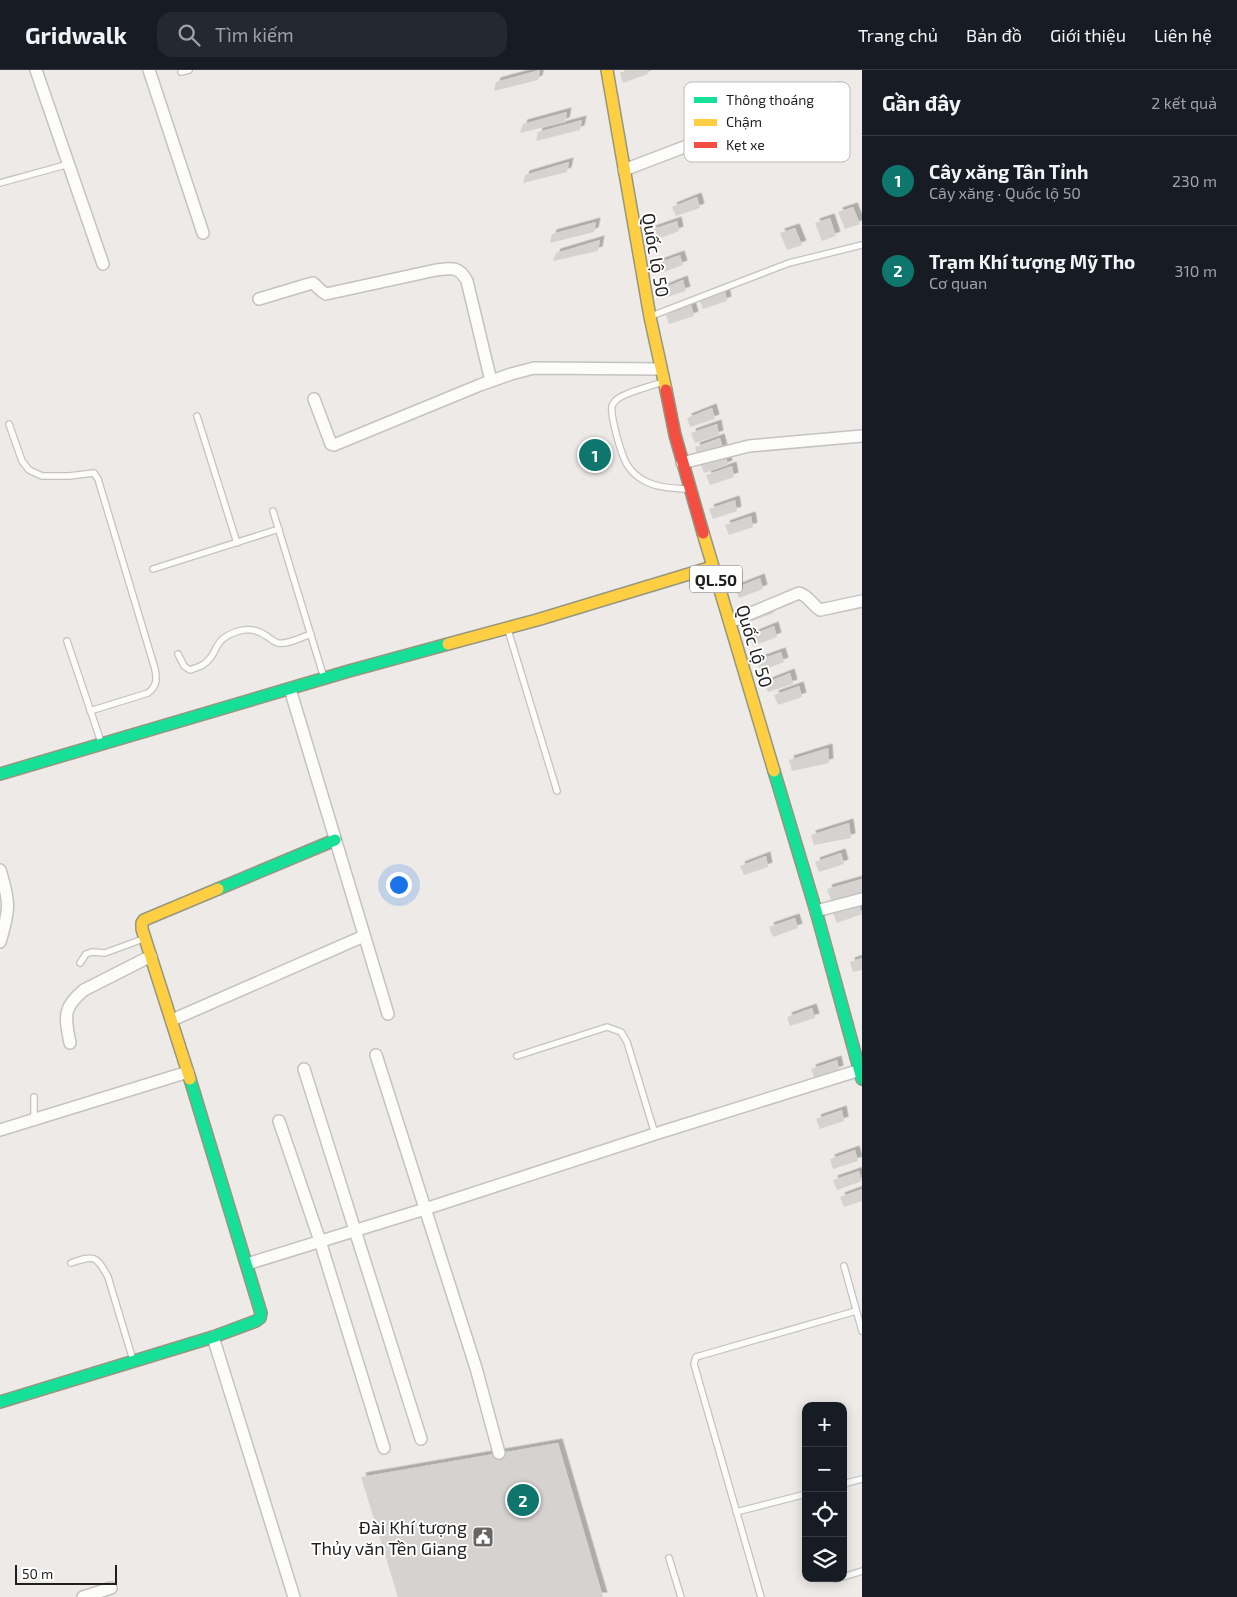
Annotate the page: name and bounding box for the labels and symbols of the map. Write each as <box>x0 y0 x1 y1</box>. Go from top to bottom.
legend <box>684 82 850 162</box>
text: Thông thoáng <box>726 91 814 108</box>
text: Chậm <box>726 113 762 130</box>
text: Kẹt xe <box>726 136 765 153</box>
street label: Quốc lộ 50 <box>638 211 674 299</box>
pin: 1 <box>579 436 611 474</box>
road number: QL.50 <box>690 566 742 592</box>
street label: Quốc lộ 50 <box>732 602 778 690</box>
your location <box>386 872 412 898</box>
pin: 2 <box>507 1481 539 1519</box>
place label: Đài Khí tượng Thủy văn Tền Giang <box>311 1516 467 1559</box>
public building icon: Đài Khí tượng Thủy văn Tền Giang <box>471 1525 495 1549</box>
scale bar <box>15 1562 118 1585</box>

